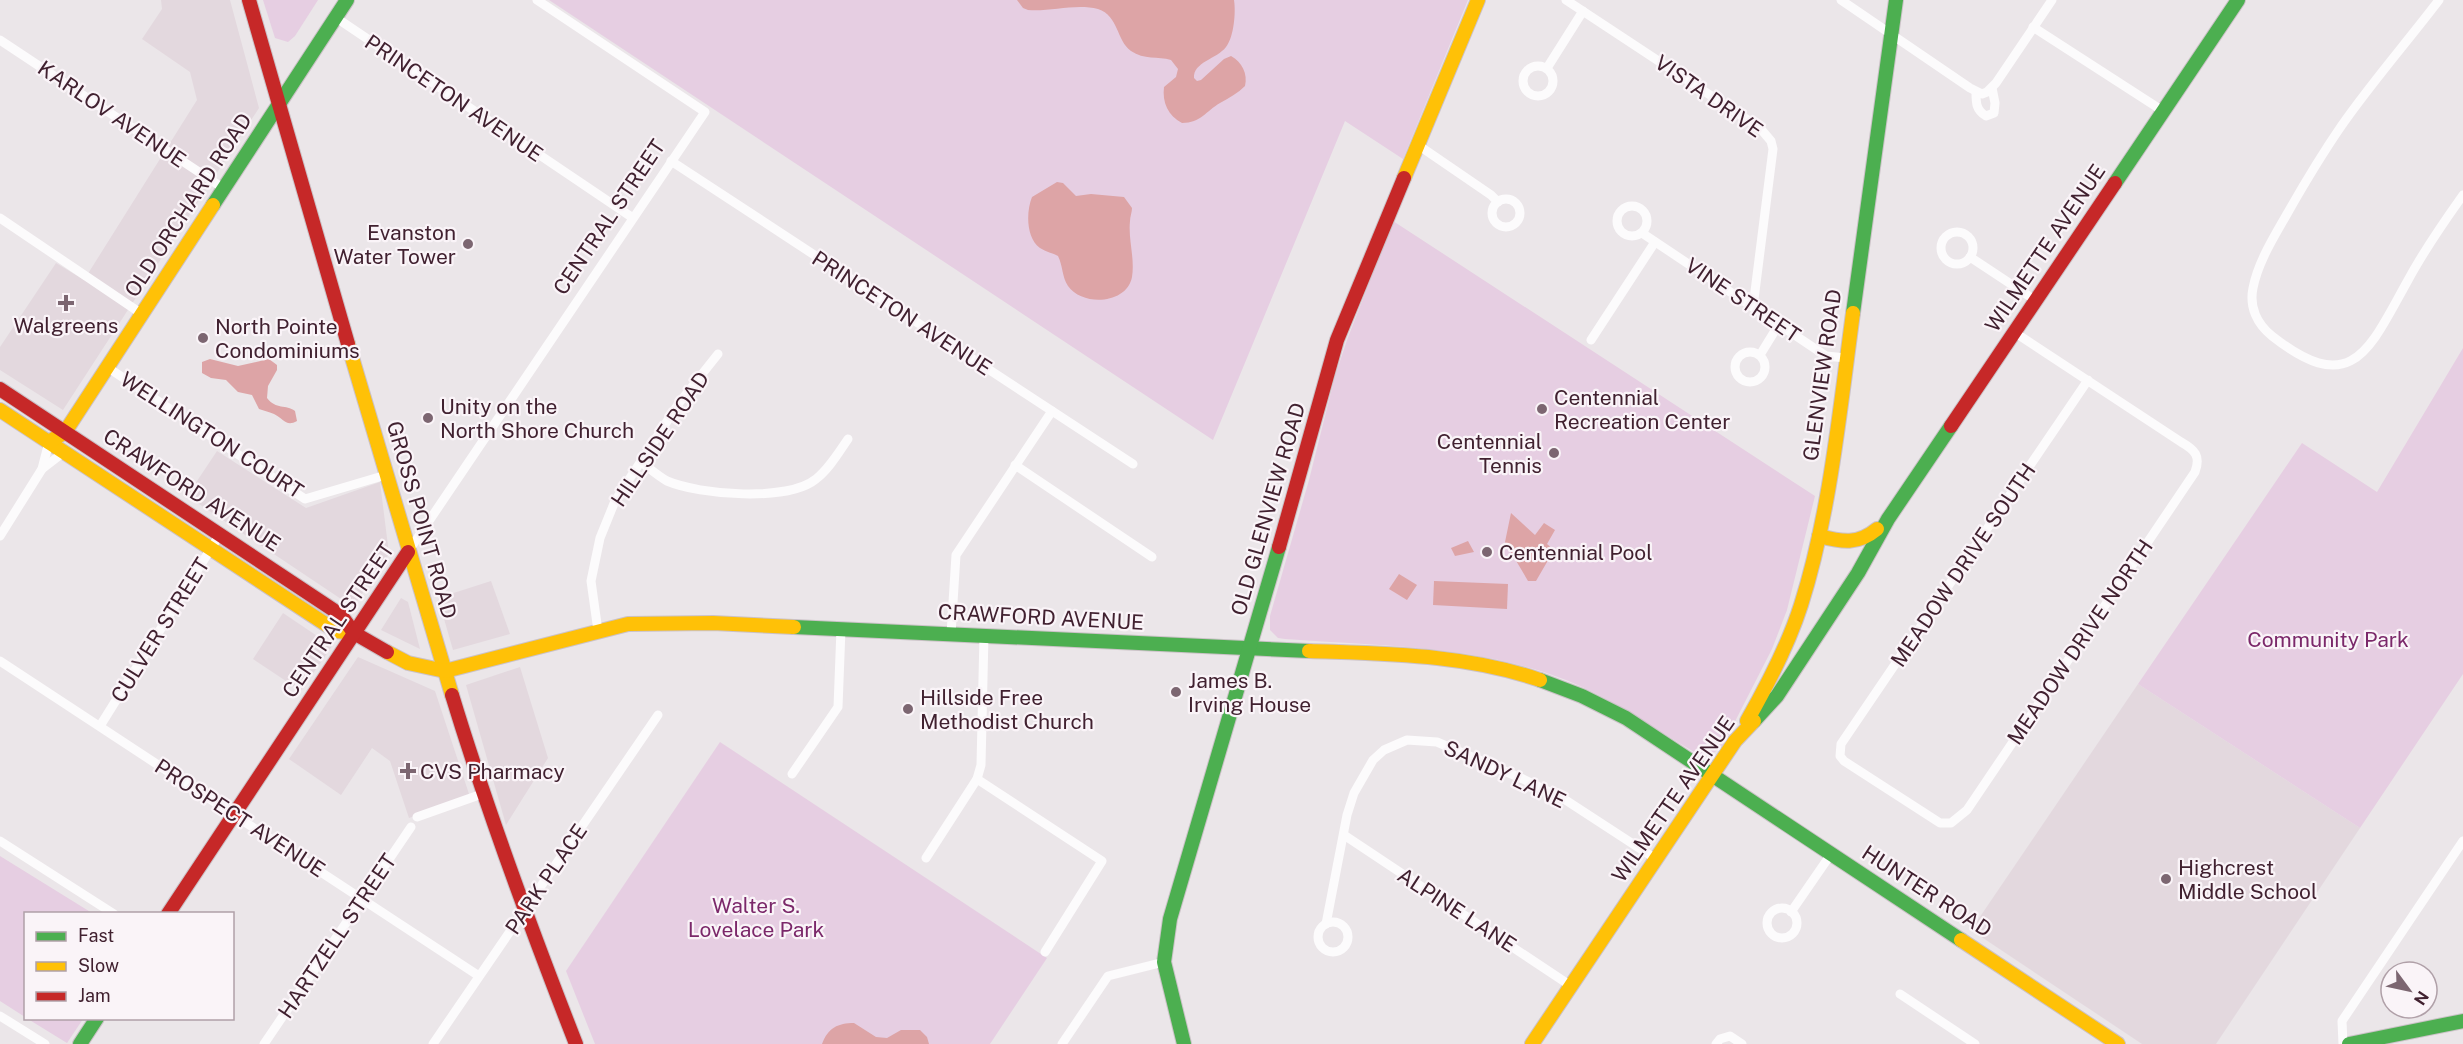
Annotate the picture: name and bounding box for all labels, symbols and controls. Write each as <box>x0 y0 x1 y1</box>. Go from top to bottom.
street label: PRINCETON AVENUE <box>360 29 548 167</box>
street label: VISTA DRIVE <box>1650 50 1768 142</box>
street label: KARLOV AVENUE <box>33 55 191 173</box>
street label: OLD ORCHARD ROAD <box>119 108 257 302</box>
street label: CENTRAL STREET <box>548 135 670 299</box>
street label: WILMETTE AVENUE <box>1980 159 2110 337</box>
place label: Evanston Water Tower <box>334 220 456 269</box>
marker: Evanston Water Tower <box>461 237 475 251</box>
street label: PRINCETON AVENUE <box>807 246 997 380</box>
street label: VINE STREET <box>1681 252 1805 348</box>
street label: GLENVIEW ROAD <box>1798 288 1846 462</box>
marker: Walgreens <box>59 296 73 310</box>
place label: Walgreens <box>14 313 118 338</box>
place label: North Pointe Condominiums <box>215 314 360 363</box>
marker: North Pointe Condominiums <box>196 331 210 345</box>
street label: WELLINGTON COURT <box>116 366 308 504</box>
street label: HILLSIDE ROAD <box>606 367 714 511</box>
place label: Centennial Recreation Center <box>1554 385 1730 434</box>
place label: Unity on the North Shore Church <box>440 394 634 443</box>
street label: OLD GLENVIEW ROAD <box>1226 400 1310 618</box>
marker: Centennial Recreation Center <box>1535 402 1549 416</box>
marker: Unity on the North Shore Church <box>421 411 435 425</box>
street label: GROSS POINT ROAD <box>382 418 462 622</box>
street label: CRAWFORD AVENUE <box>99 423 285 557</box>
place label: Centennial Tennis <box>1437 429 1542 478</box>
marker: Centennial Tennis <box>1547 446 1561 460</box>
street label: MEADOW DRIVE SOUTH <box>1885 458 2041 672</box>
street label: MEADOW DRIVE NORTH <box>2002 535 2158 749</box>
street label: CENTRAL STREET <box>277 538 399 702</box>
place label: Centennial Pool <box>1499 540 1653 565</box>
marker: Centennial Pool <box>1480 545 1494 559</box>
street label: CULVER STREET <box>105 553 215 707</box>
street label: CRAWFORD AVENUE <box>937 599 1145 635</box>
park label: Community Park <box>2247 627 2409 652</box>
place label: James B. Irving House <box>1188 668 1311 717</box>
place label: Hillside Free Methodist Church <box>920 685 1094 734</box>
marker: James B. Irving House <box>1169 685 1183 699</box>
marker: Hillside Free Methodist Church <box>901 702 915 716</box>
street label: WILMETTE AVENUE <box>1606 711 1740 887</box>
street label: SANDY LANE <box>1440 735 1570 813</box>
street label: PROSPECT AVENUE <box>150 754 330 882</box>
place label: CVS Pharmacy <box>420 759 565 784</box>
marker: CVS Pharmacy <box>401 764 415 778</box>
street label: PARK PLACE <box>500 819 592 939</box>
street label: HUNTER ROAD <box>1857 840 1997 942</box>
street label: HARTZELL STREET <box>273 849 401 1023</box>
place label: Highcrest Middle School <box>2178 855 2317 904</box>
street label: ALPINE LANE <box>1393 862 1521 958</box>
marker: Highcrest Middle School <box>2159 872 2173 886</box>
park label: Walter S. Lovelace Park <box>688 893 824 942</box>
legend <box>24 912 234 1020</box>
text: Fast <box>78 925 114 946</box>
text: Slow <box>78 955 119 976</box>
north arrow <box>2379 960 2439 1020</box>
text: Jam <box>78 985 111 1006</box>
text: N <box>2410 987 2433 1008</box>

